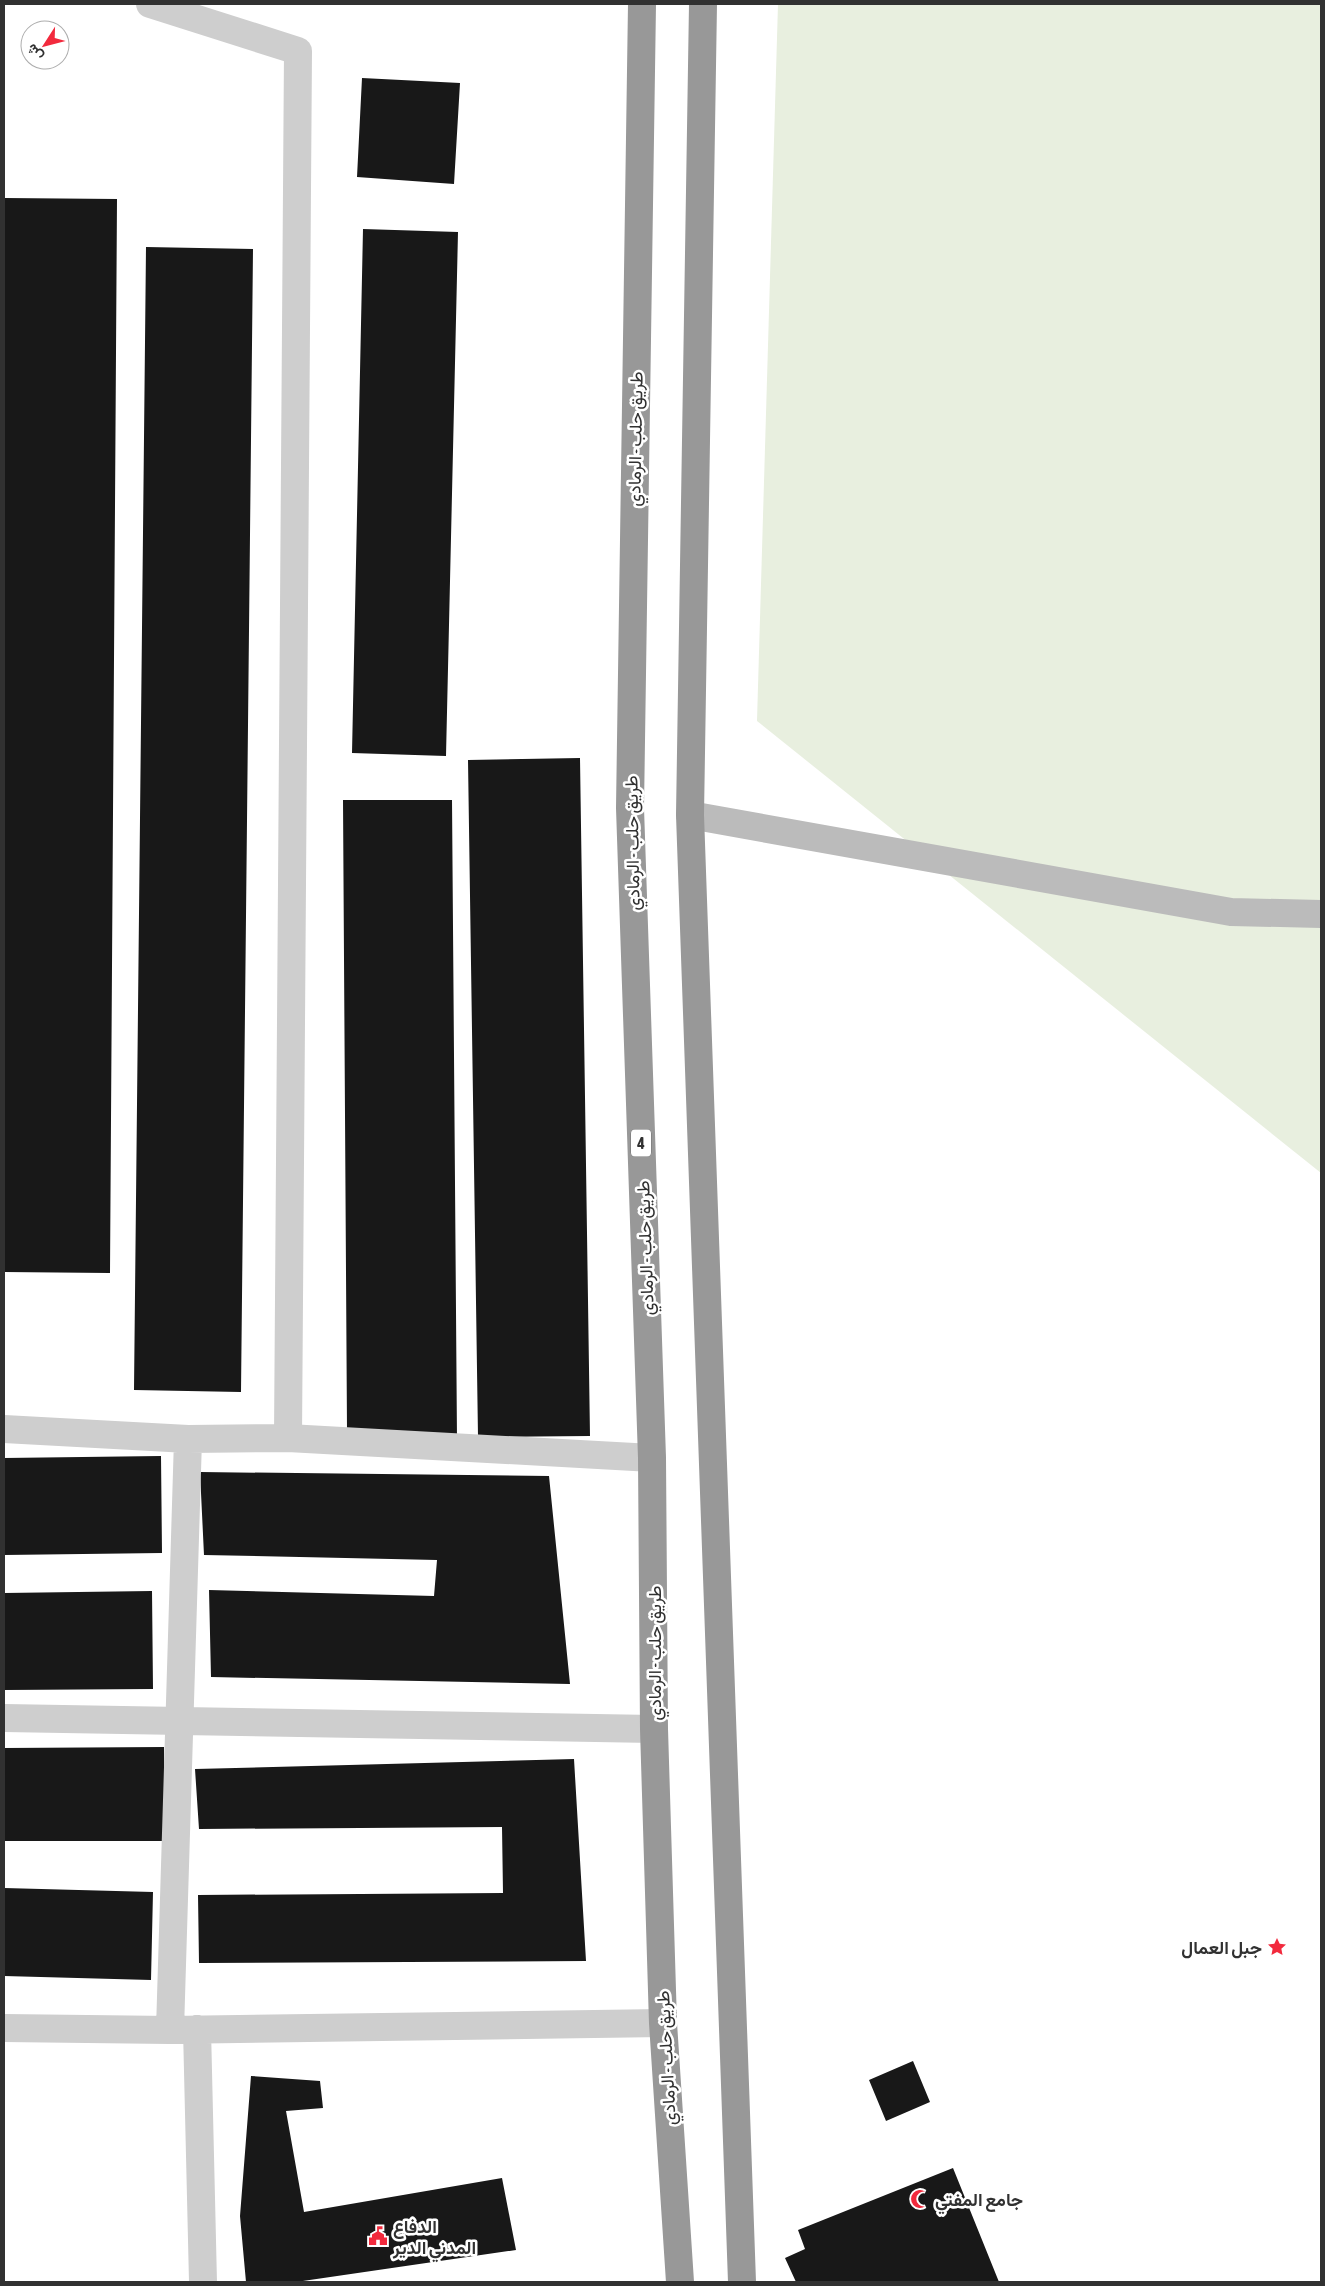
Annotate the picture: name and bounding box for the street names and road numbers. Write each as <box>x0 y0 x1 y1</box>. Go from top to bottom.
street label: طريق حلب - الرمادي <box>623 371 652 507</box>
street label: طريق حلب - الرمادي <box>620 775 649 911</box>
road number: 4 <box>631 1130 651 1156</box>
street label: طريق حلب - الرمادي <box>632 1180 663 1316</box>
street label: طريق حلب - الرمادي <box>644 1585 670 1721</box>
street label: طريق حلب - الرمادي <box>652 1990 685 2126</box>

